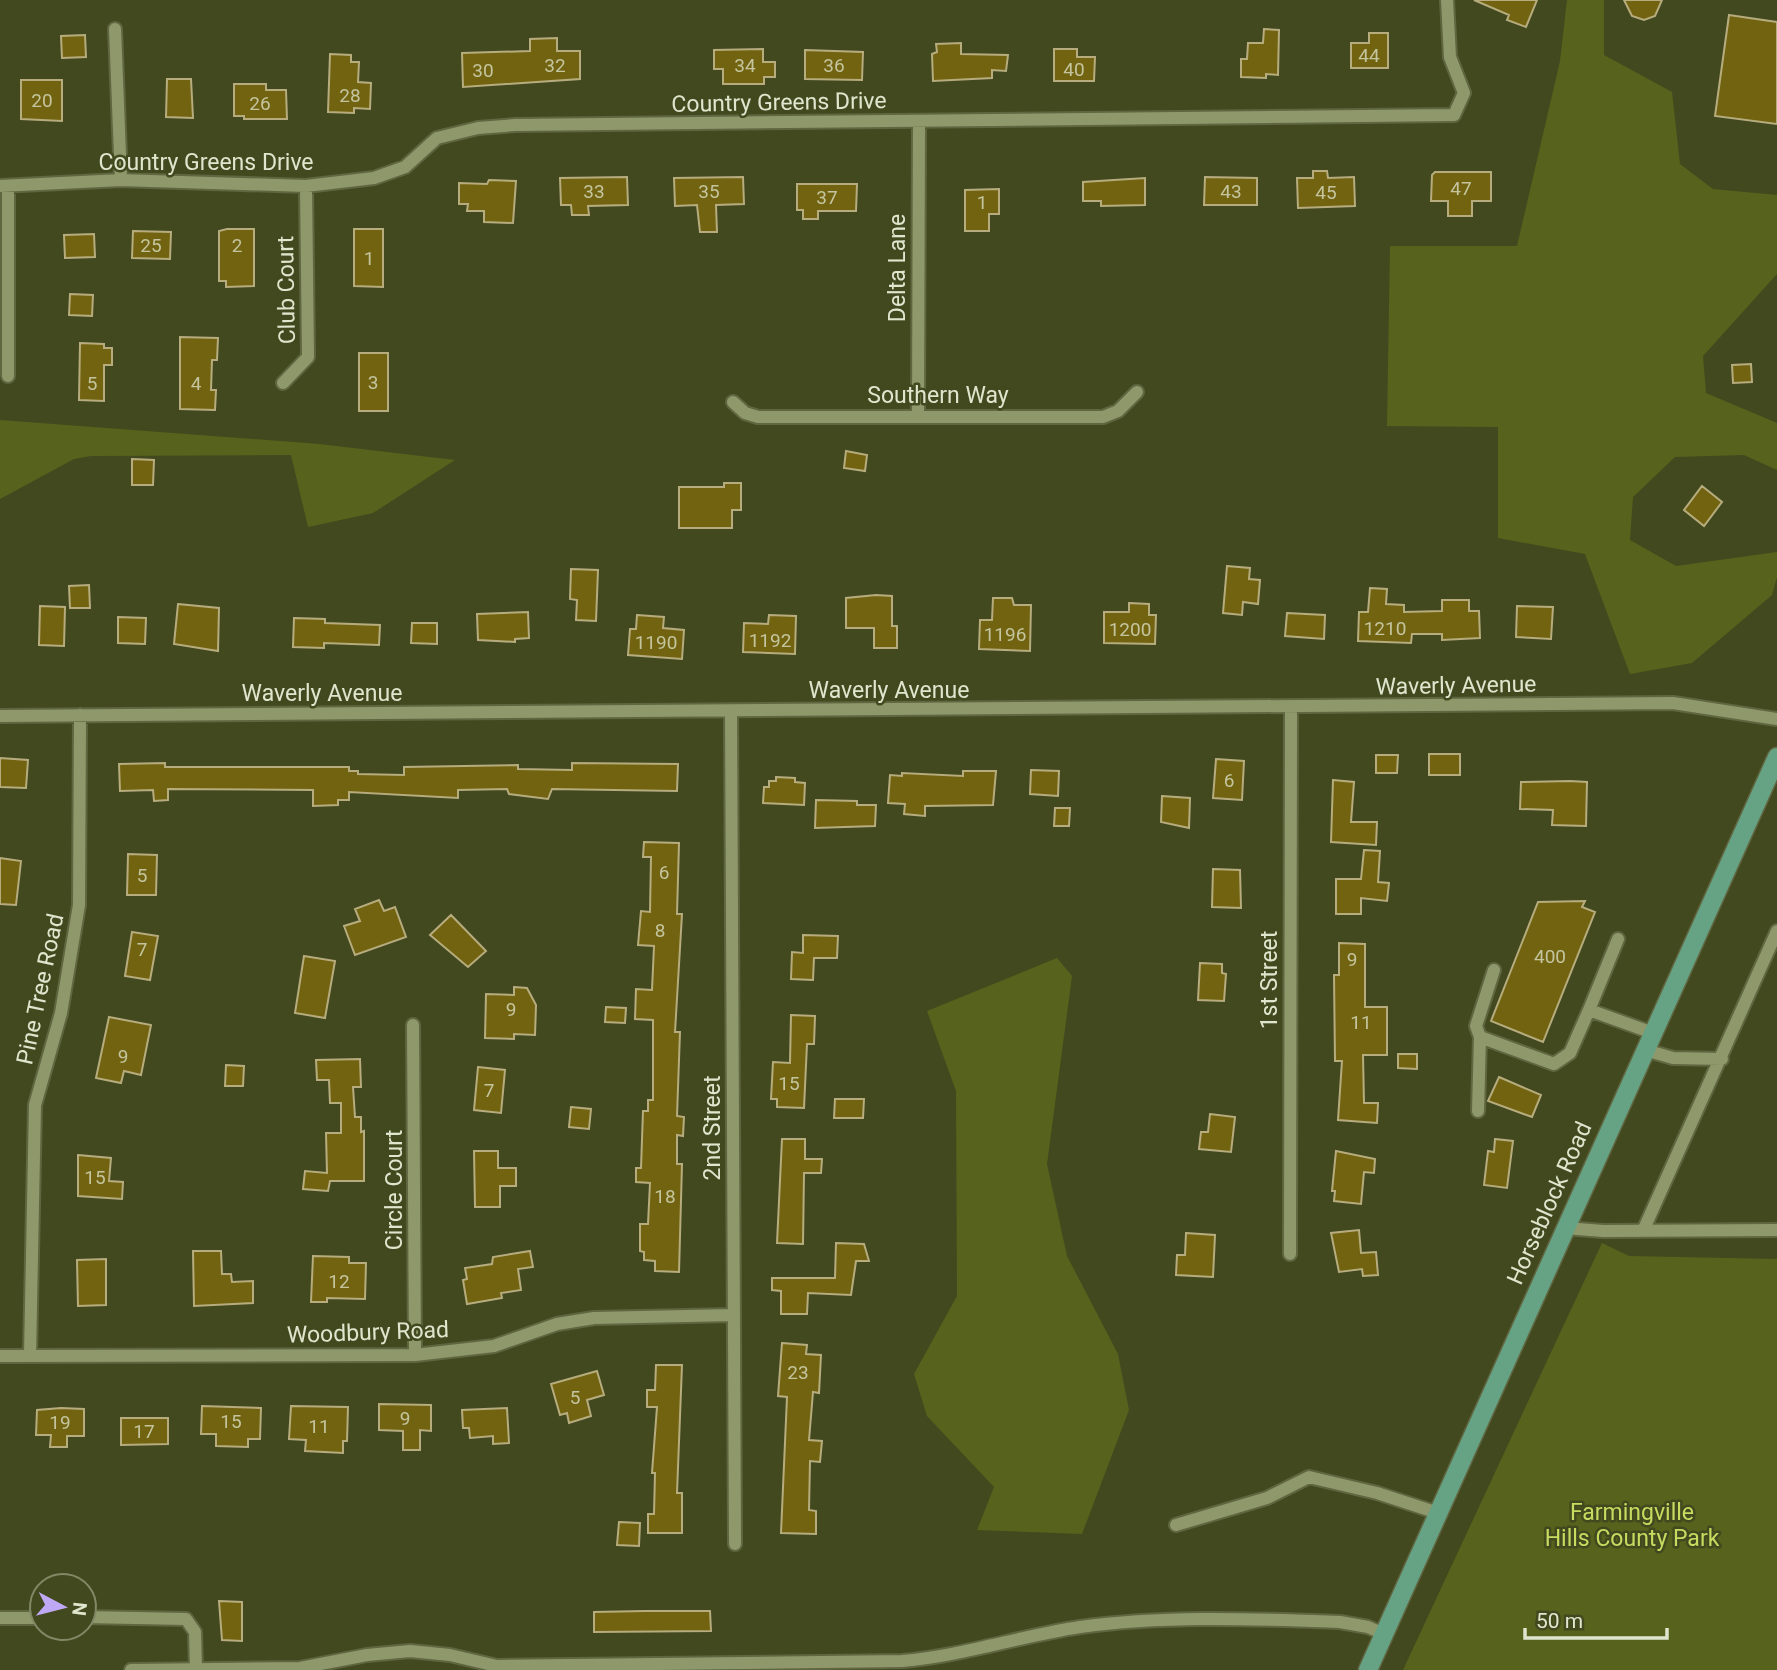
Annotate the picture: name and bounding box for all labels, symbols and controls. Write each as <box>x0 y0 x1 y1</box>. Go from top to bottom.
house number: 44 <box>1358 44 1380 67</box>
house number: 32 <box>544 54 566 77</box>
house number: 34 <box>734 54 756 77</box>
house number: 36 <box>823 54 845 77</box>
house number: 40 <box>1063 58 1085 81</box>
house number: 30 <box>472 59 494 82</box>
house number: 28 <box>339 84 361 107</box>
street label: Country Greens Drive <box>671 87 887 118</box>
house number: 20 <box>31 89 53 112</box>
house number: 26 <box>249 92 271 115</box>
street label: Country Greens Drive <box>98 149 314 176</box>
house number: 47 <box>1450 177 1472 200</box>
house number: 33 <box>583 180 605 203</box>
house number: 35 <box>698 180 720 203</box>
house number: 43 <box>1220 180 1242 203</box>
house number: 45 <box>1315 181 1337 204</box>
house number: 37 <box>816 186 838 209</box>
house number: 1 <box>977 191 987 214</box>
street label: Delta Lane <box>884 214 911 322</box>
house number: 25 <box>140 234 162 257</box>
house number: 2 <box>232 234 242 257</box>
street label: Club Court <box>272 236 301 344</box>
house number: 1 <box>364 247 374 270</box>
house number: 3 <box>368 371 378 394</box>
house number: 5 <box>87 372 97 395</box>
house number: 4 <box>191 372 202 395</box>
street label: Southern Way <box>867 382 1009 409</box>
house number: 1210 <box>1364 617 1406 640</box>
house number: 1200 <box>1109 618 1151 641</box>
house number: 1196 <box>984 623 1026 646</box>
house number: 1192 <box>749 629 791 652</box>
house number: 1190 <box>635 631 677 654</box>
street label: Waverly Avenue <box>1375 671 1537 700</box>
street label: Waverly Avenue <box>809 677 969 704</box>
street label: Waverly Avenue <box>242 680 402 707</box>
house number: 6 <box>1224 769 1234 792</box>
house number: 6 <box>659 861 669 884</box>
house number: 5 <box>137 864 147 887</box>
street label: Pine Tree Road <box>11 911 70 1067</box>
house number: 8 <box>655 919 665 942</box>
street label: 1st Street <box>1256 931 1283 1029</box>
house number: 7 <box>137 938 147 961</box>
house number: 400 <box>1534 945 1566 968</box>
house number: 9 <box>1347 948 1357 971</box>
house number: 9 <box>506 998 516 1021</box>
house number: 11 <box>1350 1011 1372 1034</box>
house number: 9 <box>118 1045 128 1068</box>
house number: 15 <box>778 1072 800 1095</box>
street label: 2nd Street <box>699 1076 726 1180</box>
house number: 7 <box>484 1079 494 1102</box>
street label: Horseblock Road <box>1501 1118 1597 1289</box>
street label: Circle Court <box>381 1130 408 1250</box>
house number: 15 <box>84 1166 106 1189</box>
house number: 18 <box>654 1185 676 1208</box>
house number: 12 <box>328 1270 350 1293</box>
street label: Woodbury Road <box>286 1316 450 1349</box>
house number: 23 <box>787 1361 809 1384</box>
house number: 5 <box>570 1386 580 1409</box>
house number: 9 <box>400 1407 410 1430</box>
house number: 15 <box>220 1410 242 1433</box>
house number: 19 <box>49 1411 71 1434</box>
house number: 11 <box>308 1415 330 1438</box>
house number: 17 <box>133 1420 155 1443</box>
park label: Farmingville Hills County Park <box>1545 1499 1720 1552</box>
north arrow <box>28 1572 98 1642</box>
scale bar <box>1525 1596 1667 1640</box>
text: N <box>67 1601 92 1617</box>
text: 50 m <box>1536 1609 1583 1633</box>

